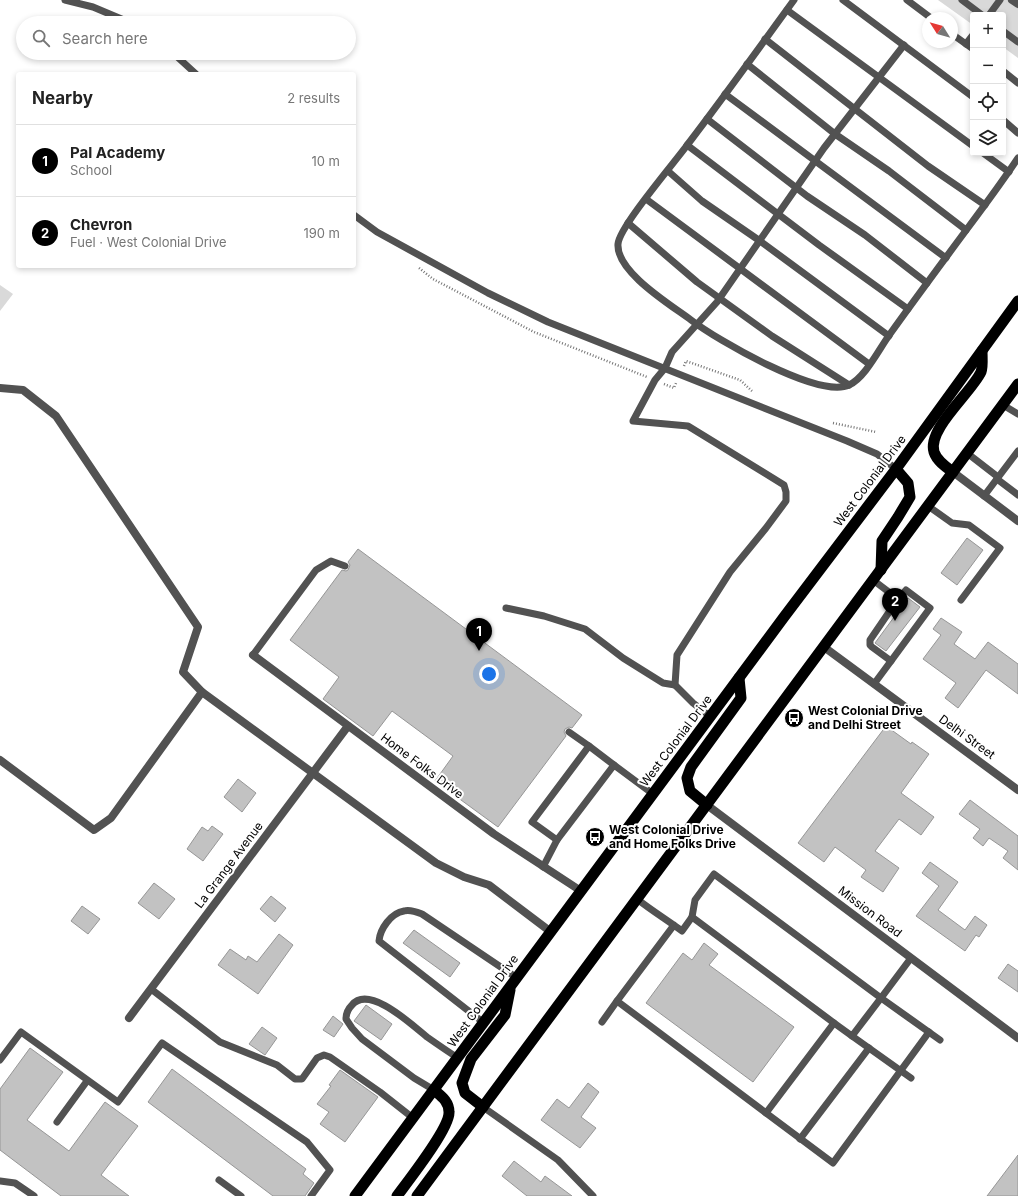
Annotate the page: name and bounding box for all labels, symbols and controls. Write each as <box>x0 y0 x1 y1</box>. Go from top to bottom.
north arrow <box>922 12 958 48</box>
map controls <box>970 12 1006 156</box>
button: + <box>970 12 1006 48</box>
search box <box>16 16 356 60</box>
icon: search <box>30 27 52 49</box>
text: Search here <box>62 29 148 48</box>
button: − <box>970 48 1006 84</box>
button: locate <box>970 84 1006 120</box>
text: Nearby <box>32 88 93 108</box>
text: 2 results <box>287 90 340 106</box>
button: layers <box>970 120 1006 156</box>
text: Pal Academy <box>70 143 165 162</box>
text: 1 <box>42 153 48 169</box>
text: 10 m <box>311 153 340 169</box>
text: School <box>70 162 112 178</box>
text: Chevron <box>70 215 132 234</box>
text: 2 <box>41 225 49 241</box>
text: 190 m <box>303 225 340 241</box>
text: Fuel · West Colonial Drive <box>70 234 227 250</box>
street label: West Colonial Drive <box>830 432 909 529</box>
pin: 2 <box>882 588 908 621</box>
pin: 1 <box>466 618 492 651</box>
your location <box>479 664 499 684</box>
street label: West Colonial Drive <box>636 692 715 789</box>
place label: West Colonial Drive and Delhi Street <box>808 703 923 732</box>
bus stop icon: West Colonial Drive and Delhi Street <box>783 707 805 729</box>
street label: Delhi Street <box>936 711 998 762</box>
street label: Home Folks Drive <box>378 730 467 802</box>
street label: La Grange Avenue <box>191 819 266 911</box>
place label: West Colonial Drive and Home Folks Drive <box>609 822 736 851</box>
bus stop icon: West Colonial Drive and Home Folks Drive <box>584 826 606 848</box>
street label: Mission Road <box>835 883 905 940</box>
street label: West Colonial Drive <box>444 952 521 1050</box>

